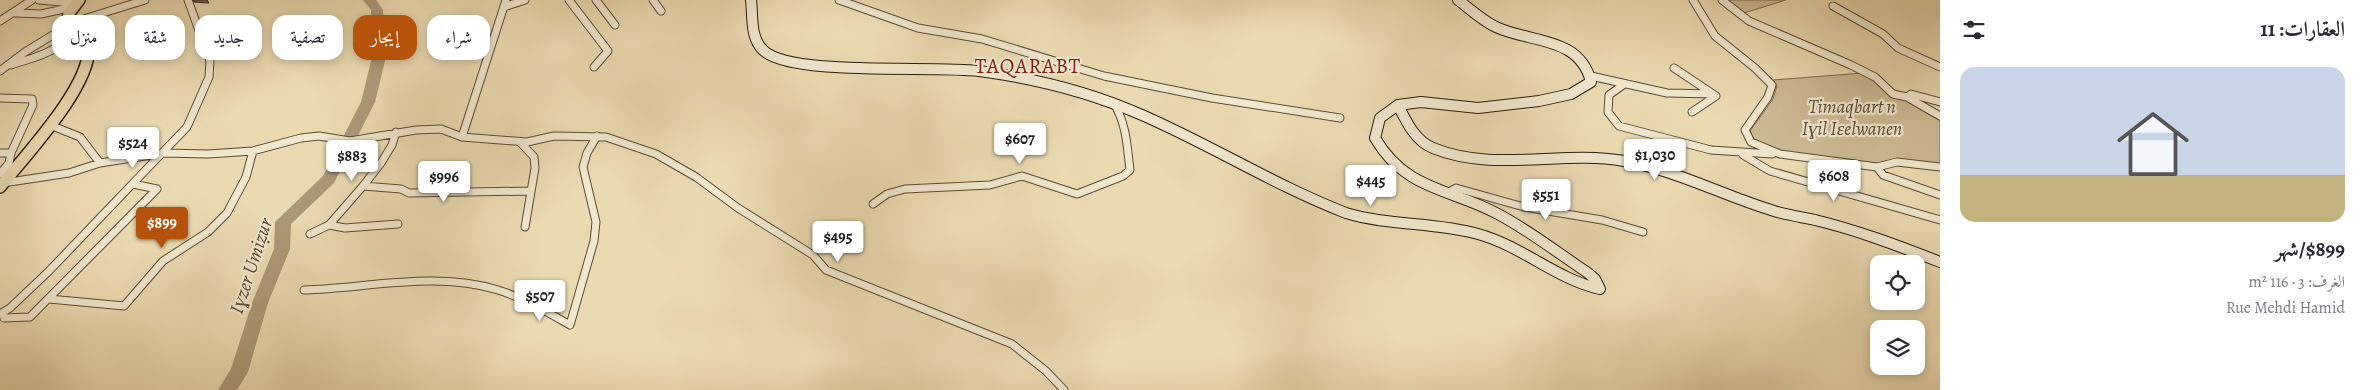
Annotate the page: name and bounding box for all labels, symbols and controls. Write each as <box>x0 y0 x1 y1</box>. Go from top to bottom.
chip: منزل <box>52 15 115 60</box>
chip: شقة <box>125 15 185 60</box>
chip: جديد <box>195 15 262 60</box>
chip: تصفية <box>272 15 343 60</box>
chip: إيجار <box>353 15 417 60</box>
chip: شراء <box>427 15 490 60</box>
text: العقارات: 11 <box>2260 15 2345 43</box>
icon: filters <box>1960 16 1988 44</box>
district label: TAQARABT <box>975 52 1081 80</box>
park label: Timaqbart n Iɣil Iɛelwanen <box>1802 94 1902 142</box>
icon: home <box>2108 99 2198 189</box>
pin: $607 <box>990 122 1050 165</box>
pin: $524 <box>103 126 163 169</box>
text: $607 <box>1005 128 1035 150</box>
text: $524 <box>118 132 148 154</box>
pin: $1,030 <box>1614 138 1696 181</box>
pin: $883 <box>322 140 382 182</box>
text: $1,030 <box>1635 144 1675 166</box>
text: $883 <box>337 145 367 167</box>
pin: $996 <box>414 160 474 203</box>
pin: $608 <box>1804 160 1864 202</box>
pin: $445 <box>1341 164 1401 207</box>
text: $608 <box>1819 165 1849 187</box>
text: $996 <box>429 166 459 188</box>
text: $445 <box>1356 170 1386 192</box>
pin: $551 <box>1516 178 1576 221</box>
text: $551 <box>1533 184 1559 206</box>
pin: $899 <box>132 206 192 249</box>
text: $899 <box>147 212 177 234</box>
water label: Iɣzer Umiẓur <box>223 214 280 317</box>
pin: $495 <box>808 220 868 263</box>
text: $495 <box>823 226 853 248</box>
text: $899/شهر <box>2275 235 2345 263</box>
map controls <box>1870 255 1925 375</box>
button: locate <box>1870 255 1925 310</box>
text: الغرف: 3 · 116 m² <box>2248 271 2345 293</box>
pin: $507 <box>510 280 570 322</box>
text: $507 <box>525 285 555 307</box>
text: Rue Mehdi Hamid <box>2226 297 2345 319</box>
button: layers <box>1870 320 1925 375</box>

